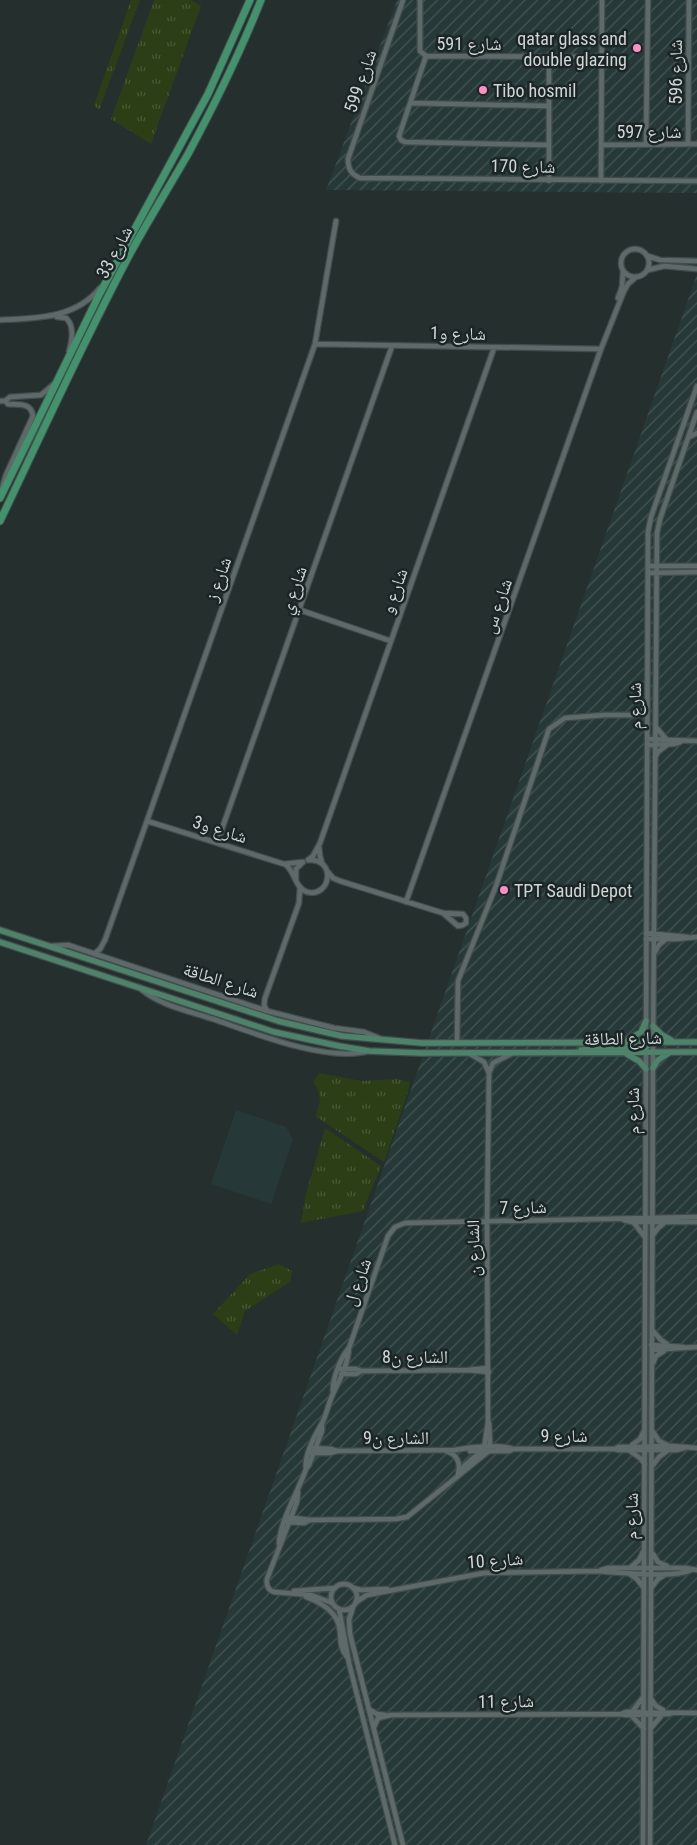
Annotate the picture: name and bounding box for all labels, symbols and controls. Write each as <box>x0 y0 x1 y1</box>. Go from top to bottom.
place label: qatar glass and double glazing <box>517 28 627 70</box>
street label: شارع 591 <box>436 33 502 55</box>
street label: شارع 596 <box>665 39 687 105</box>
marker: qatar glass and double glazing <box>631 42 643 54</box>
street label: شارع 599 <box>339 47 381 115</box>
place label: Tibo hosmil <box>493 80 576 101</box>
marker: Tibo hosmil <box>477 84 489 96</box>
street label: شارع 597 <box>616 121 682 143</box>
street label: شارع 170 <box>490 155 556 178</box>
street label: شارع 33 <box>92 222 137 282</box>
street label: شارع و1 <box>430 322 486 345</box>
street label: شارع ز <box>200 554 236 605</box>
street label: شارع ي <box>275 563 315 618</box>
street label: شارع و <box>376 565 412 617</box>
street label: شارع س <box>478 576 517 636</box>
street label: شارع م <box>624 682 647 730</box>
street label: شارع و3 <box>190 811 250 848</box>
place label: TPT Saudi Depot <box>514 880 632 901</box>
marker: TPT Saudi Depot <box>498 884 510 896</box>
street label: شارع الطاقة <box>180 958 261 1003</box>
street label: شارع الطاقة <box>584 1027 662 1050</box>
street label: شارع م <box>622 1087 645 1135</box>
street label: شارع 7 <box>499 1196 547 1219</box>
street label: الشارع ن <box>462 1219 485 1277</box>
street label: شارع ل <box>339 1255 376 1309</box>
street label: الشارع ن8 <box>382 1346 448 1368</box>
street label: شارع 9 <box>540 1425 588 1447</box>
street label: الشارع ن9 <box>363 1427 429 1449</box>
street label: شارع م <box>620 1492 644 1540</box>
street label: شارع 10 <box>466 1548 524 1573</box>
street label: شارع 11 <box>478 1690 534 1713</box>

